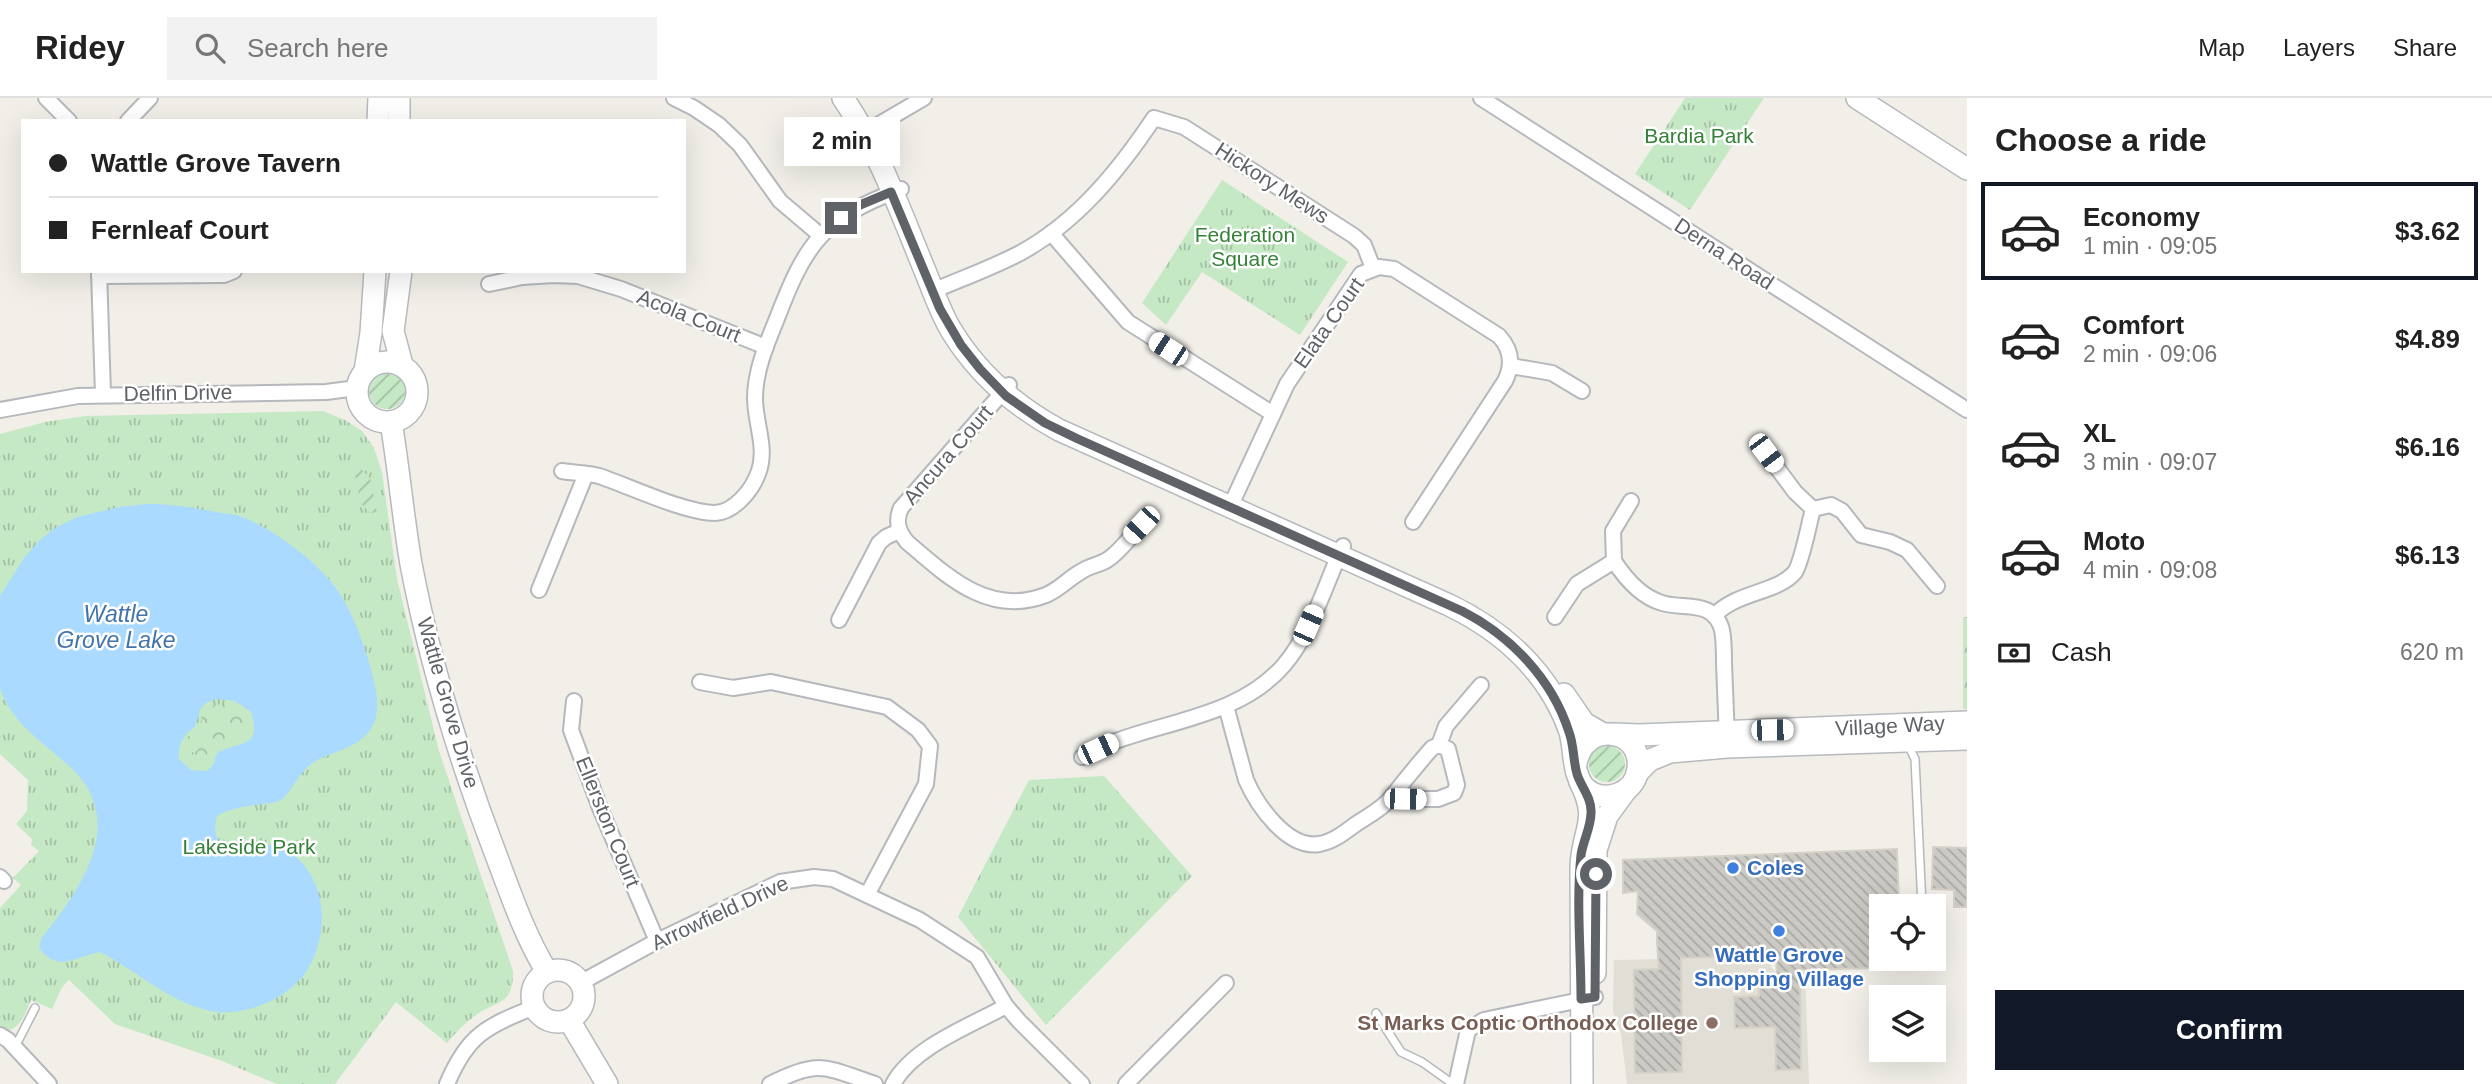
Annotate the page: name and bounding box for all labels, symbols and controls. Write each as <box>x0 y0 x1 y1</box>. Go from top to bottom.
search box <box>167 17 657 80</box>
text: Ridey <box>35 29 125 66</box>
icon: search <box>191 29 229 67</box>
text: Search here <box>247 33 389 63</box>
text: Map <box>2198 34 2245 61</box>
text: Layers <box>2283 34 2355 61</box>
text: Share <box>2393 34 2457 61</box>
callout: 2 min <box>783 116 899 166</box>
text: Choose a ride <box>1995 122 2207 158</box>
park label: Bardia Park <box>1644 124 1754 147</box>
text: 2 min <box>812 128 872 154</box>
street label: Hickory Mews <box>1211 137 1333 228</box>
text: Wattle Grove Tavern <box>91 148 341 178</box>
icon: car <box>1999 200 2062 263</box>
route end <box>825 202 857 234</box>
text: Economy <box>2083 202 2200 232</box>
street label: Derna Road <box>1671 213 1778 294</box>
text: Fernleaf Court <box>91 215 269 245</box>
text: $3.62 <box>2395 216 2460 246</box>
park label: Federation Square <box>1195 223 1295 270</box>
text: 1 min · 09:05 <box>2083 233 2217 259</box>
street label: Elata Court <box>1289 273 1368 372</box>
street label: Acola Court <box>634 284 745 347</box>
icon: car <box>1999 308 2062 371</box>
text: Comfort <box>2083 310 2184 340</box>
text: $4.89 <box>2395 324 2460 354</box>
car <box>1145 329 1192 369</box>
text: 2 min · 09:06 <box>2083 341 2217 367</box>
street label: Delfin Drive <box>124 380 232 405</box>
street label: Ancura Court <box>898 400 997 509</box>
icon: car <box>1999 416 2062 479</box>
text: XL <box>2083 418 2116 448</box>
car <box>1745 430 1788 476</box>
text: $6.16 <box>2395 432 2460 462</box>
text: 3 min · 09:07 <box>2083 449 2217 475</box>
car <box>1119 502 1164 548</box>
icon: car <box>1999 524 2062 587</box>
text: Moto <box>2083 526 2145 556</box>
text: $6.13 <box>2395 540 2460 570</box>
text: 4 min · 09:08 <box>2083 557 2217 583</box>
water label: Wattle Grove Lake <box>57 601 175 653</box>
car <box>1290 602 1327 648</box>
street label: Wattle Grove Drive <box>413 615 484 791</box>
icon: cash <box>1995 634 2033 672</box>
text: Cash <box>2051 637 2112 667</box>
text: 620 m <box>2400 639 2464 665</box>
street label: Village Way <box>1835 711 1946 740</box>
car <box>1751 719 1794 741</box>
car <box>1075 731 1122 767</box>
street label: Ellerston Court <box>572 753 645 891</box>
car <box>1384 788 1427 810</box>
park label: Lakeside Park <box>182 835 316 858</box>
place label: Coles <box>1747 856 1804 879</box>
route start <box>1580 858 1612 890</box>
marker: Coles <box>1725 860 1741 876</box>
street label: Arrowfield Drive <box>648 871 792 954</box>
map controls <box>1869 894 1946 1062</box>
button: locate <box>1869 894 1946 971</box>
marker: Wattle Grove Shopping Village <box>1771 923 1787 939</box>
place label: Wattle Grove Shopping Village <box>1694 943 1864 990</box>
button: layers <box>1869 985 1946 1062</box>
button: Confirm <box>1995 990 2464 1070</box>
place label: St Marks Coptic Orthodox College <box>1357 1011 1698 1034</box>
marker: St Marks Coptic Orthodox College <box>1704 1015 1720 1031</box>

